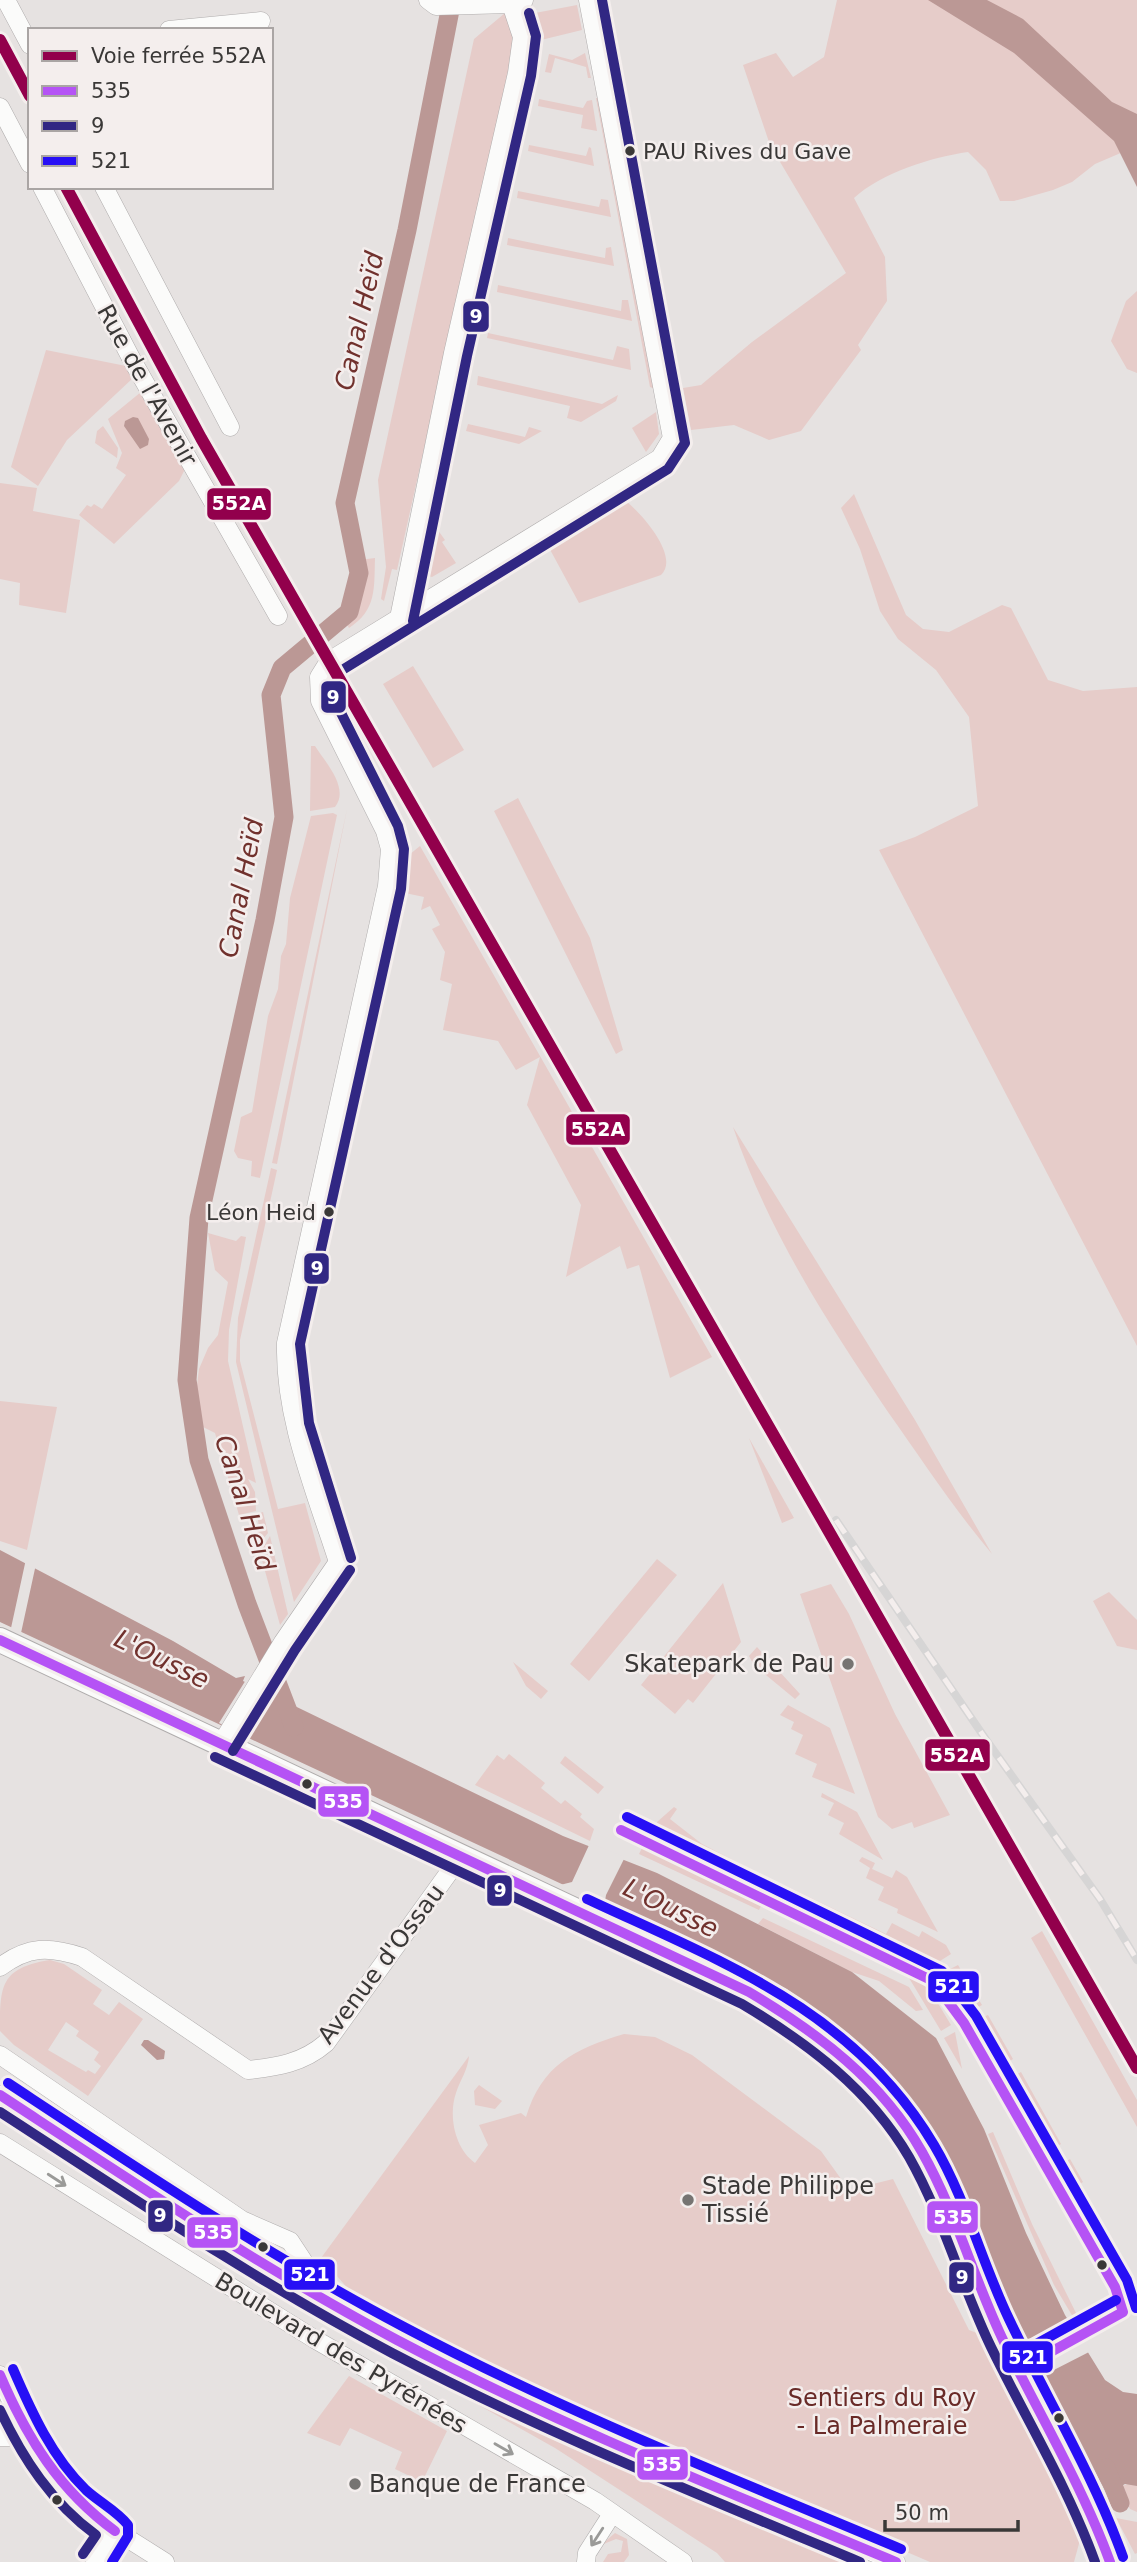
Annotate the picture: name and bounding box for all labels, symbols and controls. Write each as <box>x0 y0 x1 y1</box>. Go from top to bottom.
legend <box>28 28 273 189</box>
text: Voie ferrée 552A <box>91 44 266 68</box>
text: 535 <box>91 79 131 103</box>
text: 9 <box>91 114 104 138</box>
place label: PAU Rives du Gave <box>643 139 851 164</box>
marker: PAU Rives du Gave <box>623 144 637 158</box>
text: 521 <box>91 149 131 173</box>
water label: Canal Heïd <box>328 248 390 393</box>
street label: Rue de l'Avenir <box>91 300 203 471</box>
line badge: 9 <box>462 300 490 333</box>
text: 9 <box>469 305 483 327</box>
line badge: 552A <box>206 487 272 521</box>
text: 552A <box>212 492 266 514</box>
line badge: 9 <box>320 680 347 714</box>
text: 9 <box>326 686 340 708</box>
water label: Canal Heïd <box>213 815 269 960</box>
line badge: 552A <box>565 1113 631 1146</box>
text: 552A <box>571 1118 625 1140</box>
place label: Léon Heid <box>206 1200 316 1225</box>
marker: Léon Heid <box>322 1205 336 1219</box>
line badge: 9 <box>303 1252 330 1285</box>
text: 9 <box>310 1257 324 1279</box>
water label: Canal Heïd <box>209 1431 281 1575</box>
water label: L'Ousse <box>110 1623 214 1695</box>
place label: Skatepark de Pau <box>624 1650 834 1678</box>
marker: Skatepark de Pau <box>840 1656 856 1672</box>
line badge: 552A <box>924 1738 991 1772</box>
text: 552A <box>930 1744 984 1766</box>
unlabelled marker <box>300 1777 314 1791</box>
line badge: 535 <box>317 1785 370 1818</box>
text: 535 <box>323 1790 363 1812</box>
water label: L'Ousse <box>619 1872 723 1944</box>
line badge: 9 <box>486 1874 513 1907</box>
street label: Avenue d'Ossau <box>312 1879 450 2049</box>
text: 9 <box>493 1879 507 1901</box>
line badge: 521 <box>927 1970 980 2003</box>
text: 521 <box>934 1975 974 1997</box>
place label: Stade Philippe Tissié <box>701 2172 874 2228</box>
one-way arrow <box>47 2173 66 2188</box>
marker: Stade Philippe Tissié <box>680 2192 696 2208</box>
line badge: 9 <box>147 2199 174 2233</box>
line badge: 535 <box>926 2200 979 2234</box>
text: 9 <box>153 2204 167 2226</box>
text: 535 <box>933 2206 973 2228</box>
line badge: 535 <box>186 2216 239 2249</box>
text: 535 <box>193 2221 233 2243</box>
unlabelled marker <box>256 2240 270 2254</box>
line badge: 521 <box>283 2258 336 2291</box>
unlabelled marker <box>1095 2258 1109 2272</box>
line badge: 9 <box>948 2261 975 2294</box>
text: 521 <box>290 2263 330 2285</box>
text: 9 <box>955 2266 969 2288</box>
street label: Boulevard des Pyrénées <box>210 2267 472 2439</box>
line badge: 521 <box>1001 2340 1054 2374</box>
text: 521 <box>1008 2346 1048 2368</box>
park label: Sentiers du Roy - La Palmeraie <box>788 2384 976 2440</box>
unlabelled marker <box>1052 2411 1066 2425</box>
one-way arrow <box>493 2443 514 2456</box>
line badge: 535 <box>636 2448 689 2481</box>
text: 535 <box>642 2453 682 2475</box>
place label: Banque de France <box>369 2470 586 2498</box>
marker: Banque de France <box>347 2476 363 2492</box>
scale bar <box>885 2488 1018 2532</box>
unlabelled marker <box>50 2493 64 2507</box>
text: 50 m <box>895 2501 949 2525</box>
one-way arrow <box>590 2527 604 2546</box>

